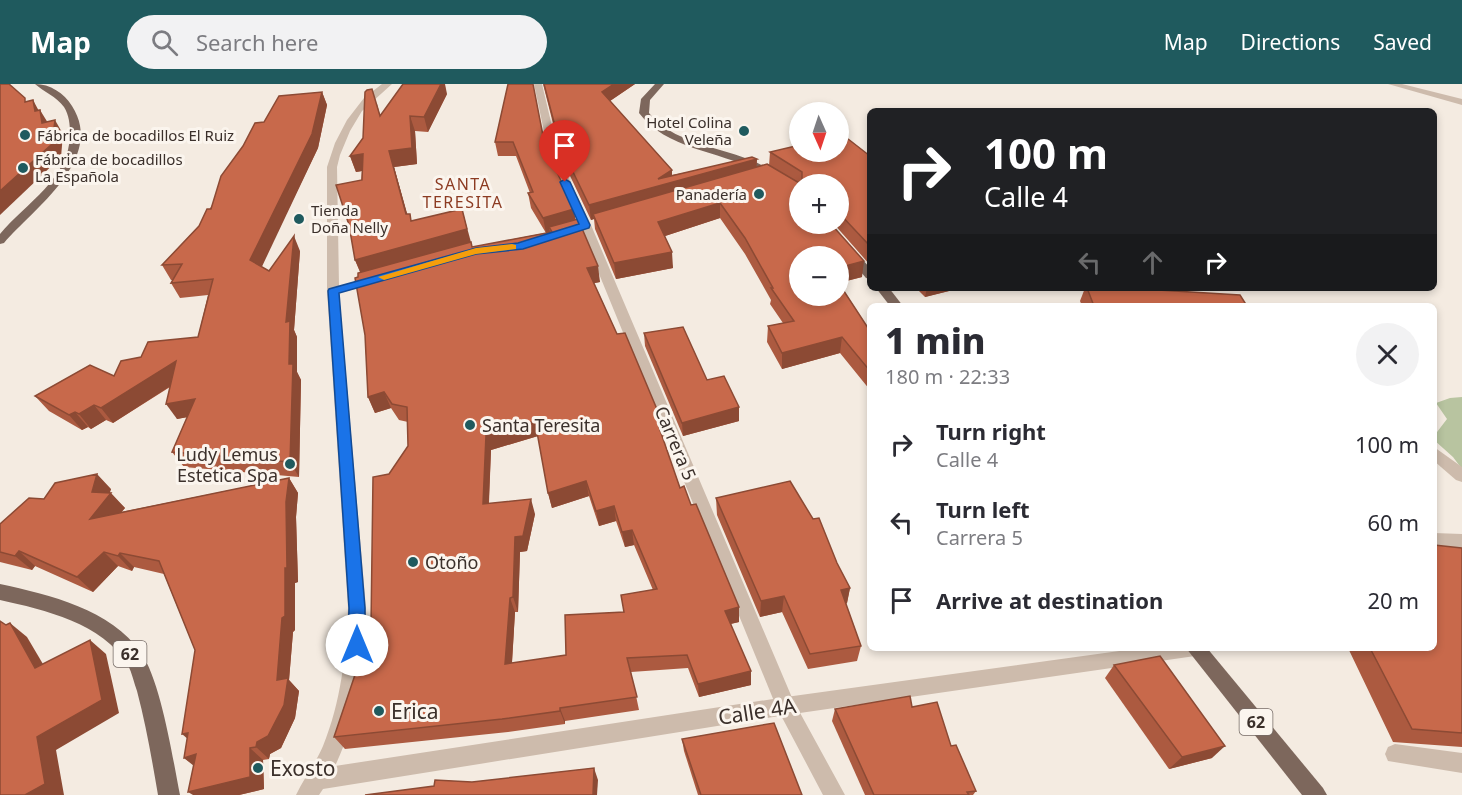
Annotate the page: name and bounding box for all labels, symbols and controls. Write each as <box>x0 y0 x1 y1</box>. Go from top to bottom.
search box <box>127 15 547 69</box>
text: Map <box>30 23 91 61</box>
icon: search <box>148 26 181 59</box>
text: Search here <box>196 27 318 57</box>
text: Map <box>1164 28 1208 56</box>
text: Directions <box>1241 28 1340 56</box>
text: Saved <box>1373 28 1432 56</box>
north arrow <box>789 102 849 162</box>
map controls <box>789 102 849 306</box>
place label: Hotel Colina Veleña <box>646 112 732 149</box>
pin <box>539 120 590 182</box>
marker: Hotel Colina Veleña <box>737 124 751 138</box>
text: 100 m <box>984 124 1108 181</box>
place label: Fábrica de bocadillos El Ruiz <box>37 125 234 145</box>
marker: Fábrica de bocadillos El Ruiz <box>18 128 32 142</box>
icon: arrive <box>548 129 581 162</box>
icon: right <box>885 132 963 210</box>
place label: Fábrica de bocadillos La Española <box>35 149 183 186</box>
marker: Fábrica de bocadillos La Española <box>16 161 30 175</box>
district label: SANTA TERESITA <box>423 173 503 213</box>
button: + <box>789 174 849 234</box>
text: Calle 4 <box>984 178 1068 215</box>
place label: Panadería <box>676 184 747 204</box>
marker: Panadería <box>752 187 766 201</box>
place label: Tienda Doña Nelly <box>311 200 388 237</box>
marker: Tienda Doña Nelly <box>292 212 306 226</box>
button: − <box>789 246 849 306</box>
icon: left <box>1073 246 1106 279</box>
icon: ahead <box>1136 246 1169 279</box>
icon: right <box>1199 246 1232 279</box>
text: 1 min <box>885 316 986 365</box>
button: close <box>1356 323 1419 386</box>
text: 180 m · 22:33 <box>885 363 1010 390</box>
street label: Carrera 5 <box>650 402 702 484</box>
place label: Santa Teresita <box>482 413 600 437</box>
text: Turn right <box>936 416 1046 446</box>
marker: Santa Teresita <box>463 418 477 432</box>
icon: right <box>885 428 918 461</box>
text: 100 m <box>1355 429 1419 459</box>
place label: Ludy Lemus Estetica Spa <box>176 442 278 487</box>
text: Calle 4 <box>936 446 998 473</box>
marker: Ludy Lemus Estetica Spa <box>283 457 297 471</box>
text: Turn left <box>936 494 1030 524</box>
icon: left <box>885 506 918 539</box>
text: 60 m <box>1368 507 1419 537</box>
text: Carrera 5 <box>936 524 1023 551</box>
place label: Otoño <box>425 550 478 574</box>
marker: Otoño <box>406 555 420 569</box>
icon: arrive <box>885 584 918 617</box>
text: Arrive at destination <box>936 585 1163 615</box>
text: 20 m <box>1368 585 1419 615</box>
position arrow <box>325 613 389 677</box>
road number: 62 <box>114 641 146 667</box>
street label: Calle 4A <box>716 691 799 731</box>
place label: Erica <box>391 697 439 725</box>
marker: Erica <box>372 704 386 718</box>
road number: 62 <box>1240 709 1272 735</box>
place label: Exosto <box>270 754 335 782</box>
marker: Exosto <box>251 761 265 775</box>

